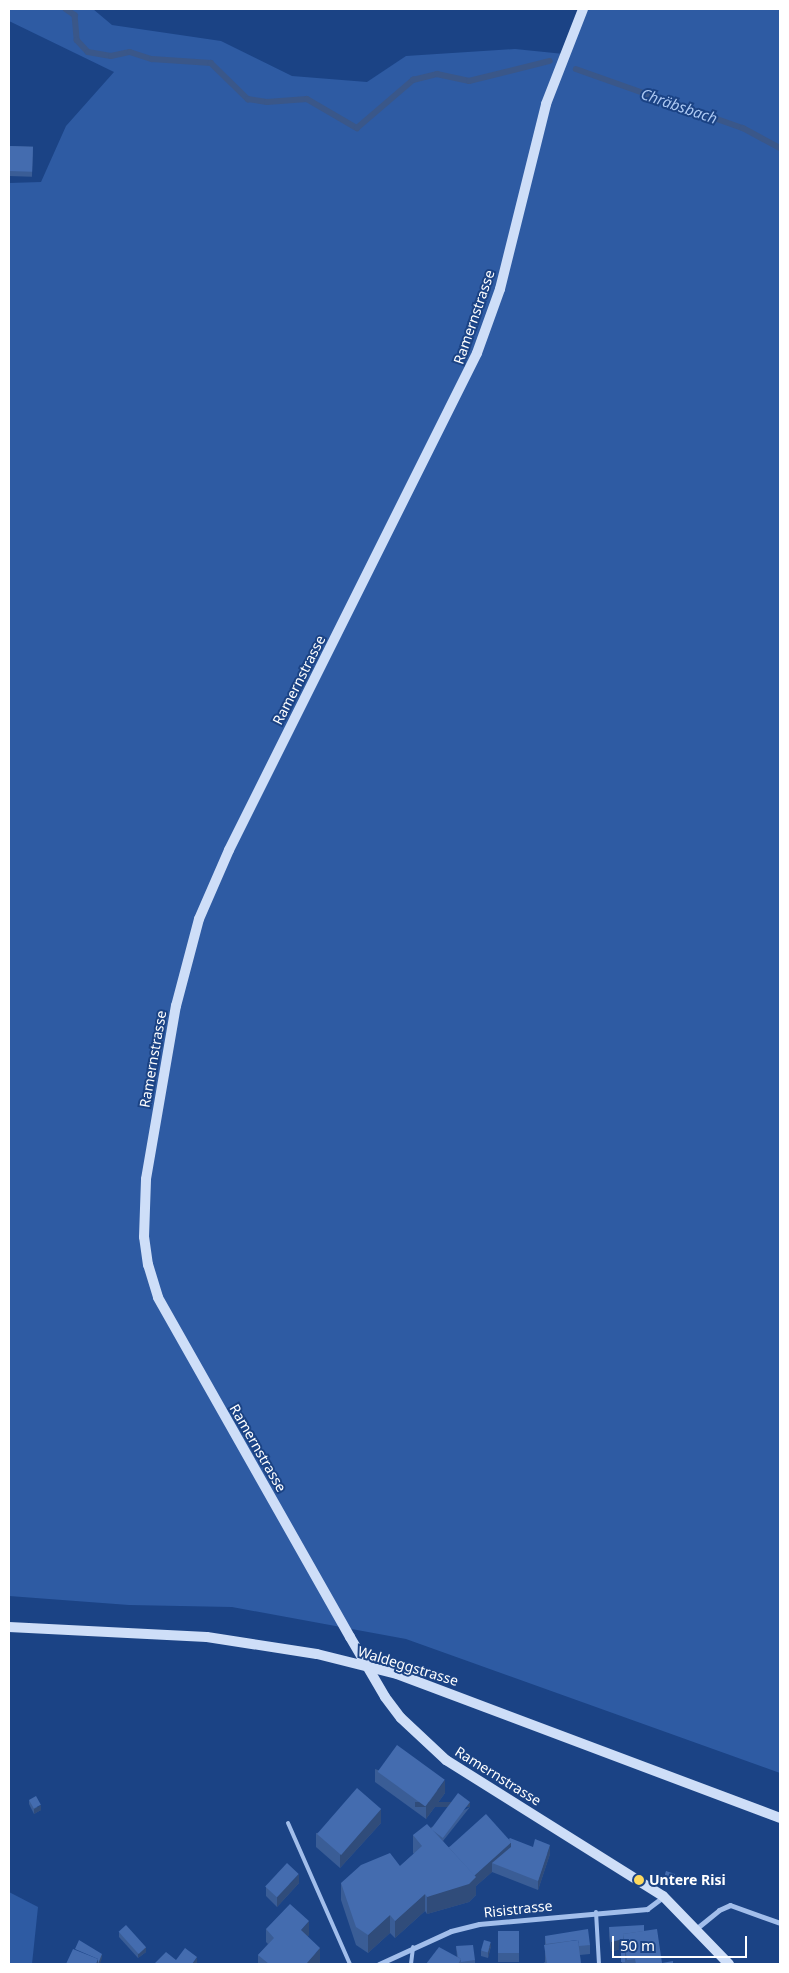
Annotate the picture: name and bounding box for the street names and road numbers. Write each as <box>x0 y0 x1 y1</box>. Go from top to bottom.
street label: Ramernstrasse <box>450 268 498 366</box>
street label: Ramernstrasse <box>269 632 329 728</box>
street label: Ramernstrasse <box>136 1009 170 1109</box>
street label: Ramernstrasse <box>226 1401 290 1495</box>
street label: Waldeggstrasse <box>356 1643 460 1689</box>
street label: Ramernstrasse <box>452 1743 544 1809</box>
street label: Risistrasse <box>483 1897 553 1921</box>

